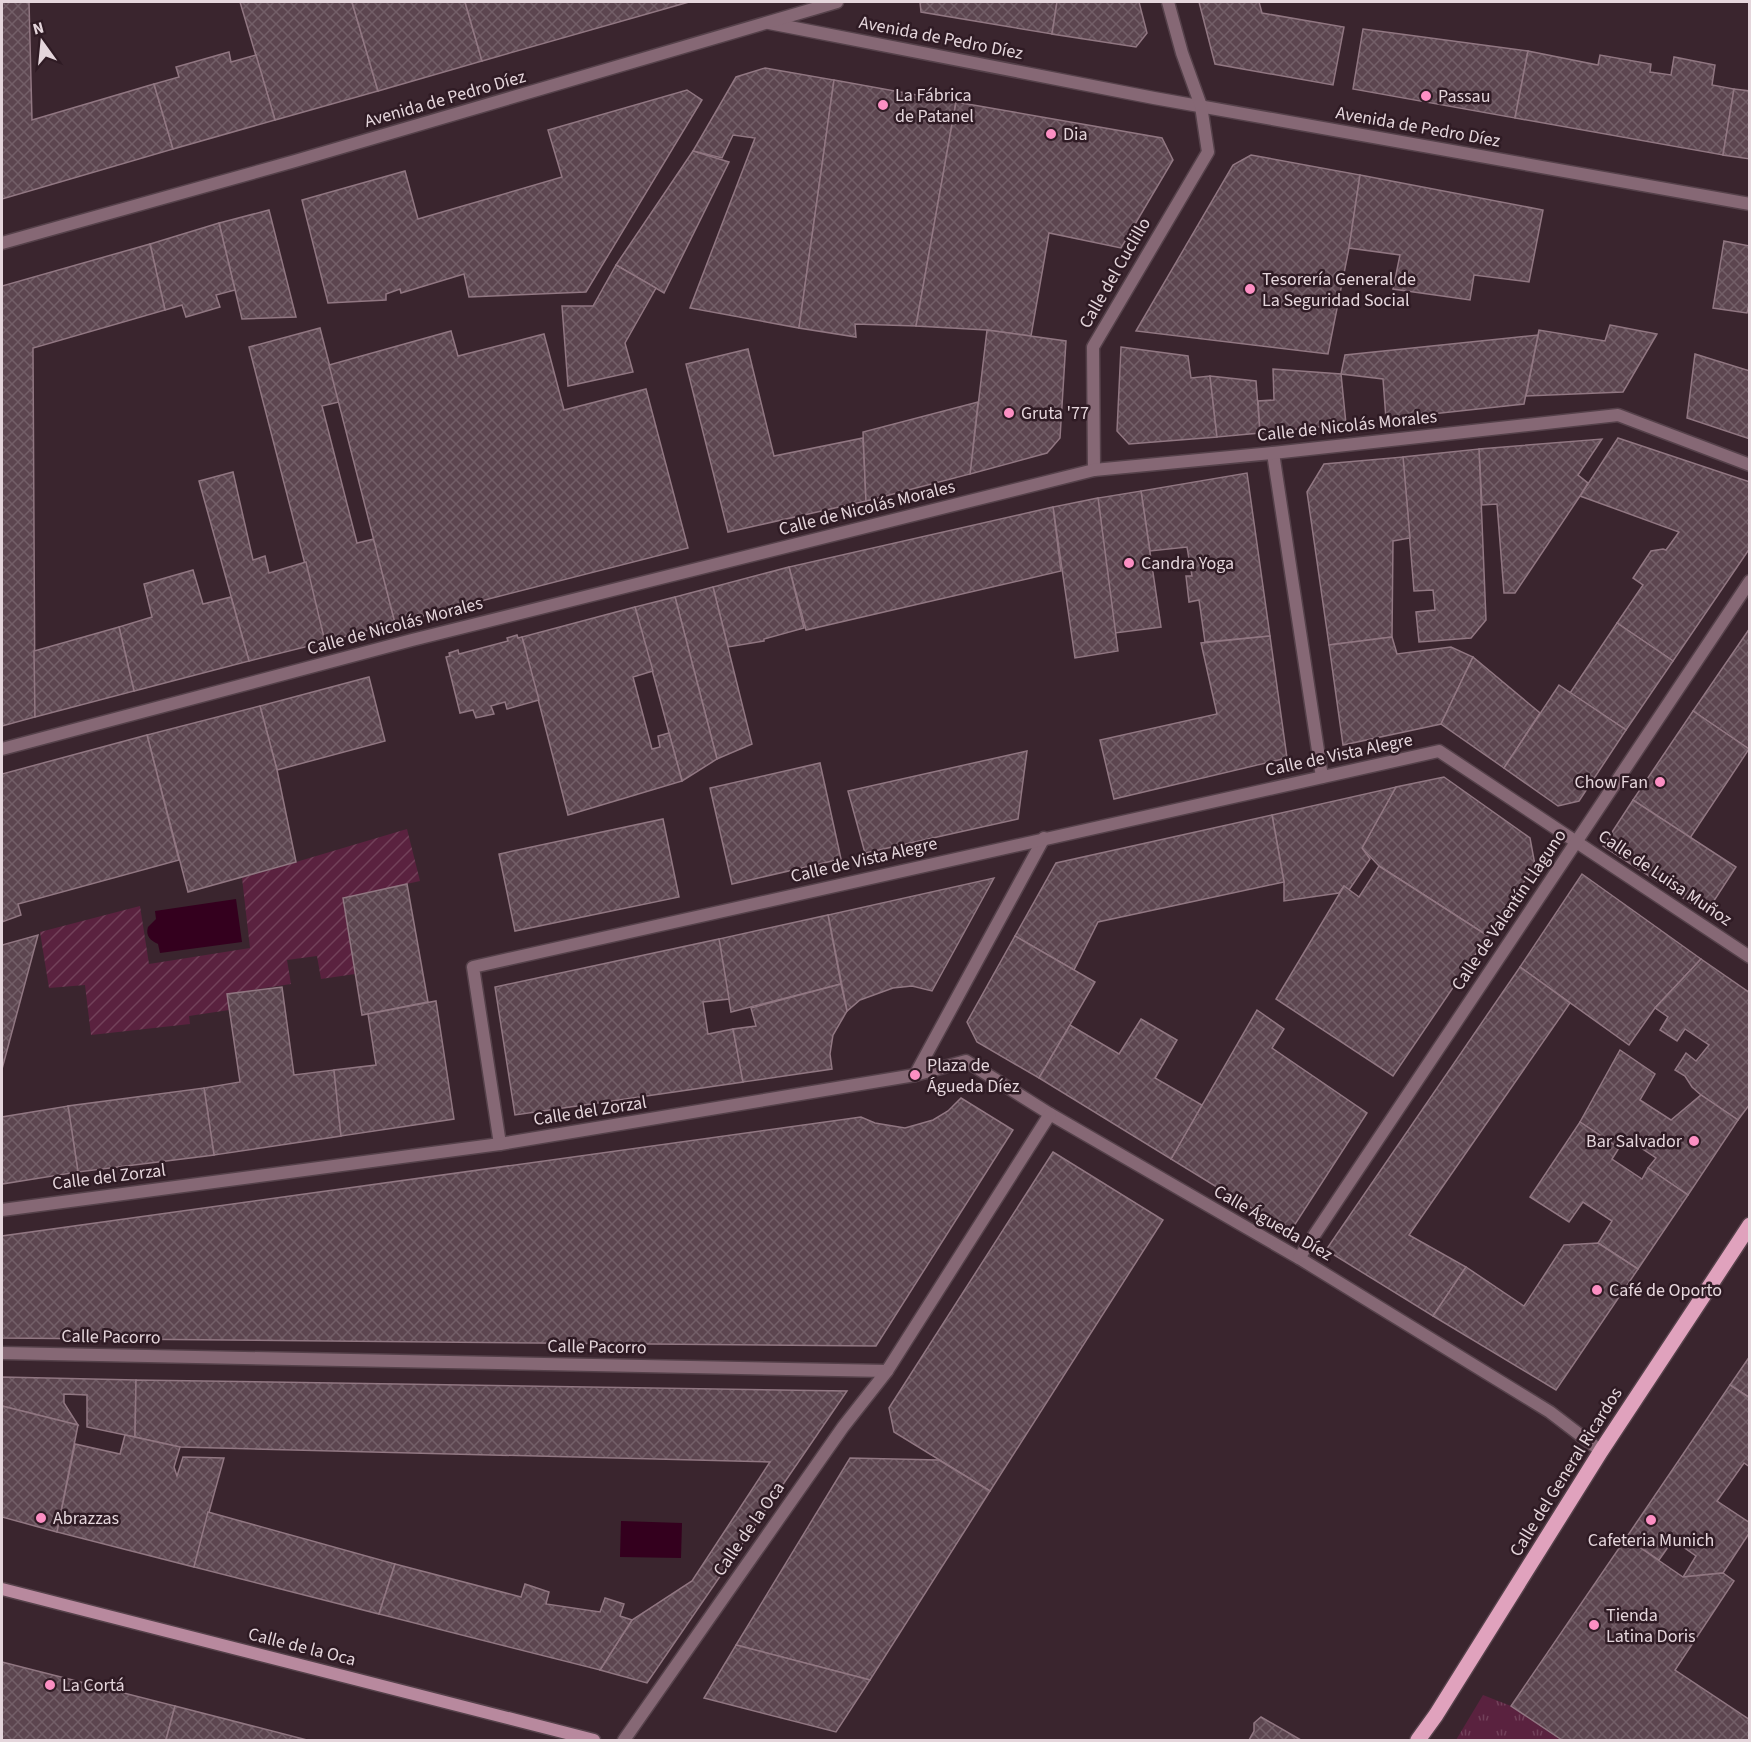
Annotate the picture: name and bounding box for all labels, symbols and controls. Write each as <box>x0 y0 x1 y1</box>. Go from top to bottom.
street label: Avenida de Pedro Díez <box>857 10 1025 66</box>
north arrow <box>12 12 72 72</box>
text: N <box>30 16 46 40</box>
street label: Avenida de Pedro Díez <box>362 64 529 134</box>
place label: La Fábrica de Patanel <box>895 83 974 129</box>
place label: Passau <box>1438 84 1490 109</box>
marker: Passau <box>1419 89 1433 103</box>
marker: La Fábrica de Patanel <box>876 98 890 112</box>
street label: Avenida de Pedro Díez <box>1334 100 1503 154</box>
place label: Dia <box>1063 122 1088 147</box>
marker: Dia <box>1044 127 1058 141</box>
street label: Calle del Cuclillo <box>1073 213 1157 333</box>
place label: Tesorería General de La Seguridad Social <box>1262 267 1416 313</box>
marker: Tesorería General de La Seguridad Social <box>1243 282 1257 296</box>
place label: Gruta '77 <box>1021 401 1089 426</box>
street label: Calle de Nicolás Morales <box>1256 404 1438 448</box>
marker: Gruta '77 <box>1002 406 1016 420</box>
street label: Calle de Nicolás Morales <box>776 474 958 542</box>
place label: Candra Yoga <box>1141 551 1234 576</box>
marker: Candra Yoga <box>1122 556 1136 570</box>
street label: Calle de Nicolás Morales <box>304 591 486 661</box>
street label: Calle de Vista Alegre <box>1263 727 1415 783</box>
place label: Chow Fan <box>1574 770 1648 795</box>
marker: Chow Fan <box>1653 775 1667 789</box>
street label: Calle de Valentín Llaguno <box>1446 824 1572 996</box>
street label: Calle de Luisa Muñoz <box>1593 824 1737 932</box>
street label: Calle de Vista Alegre <box>788 831 940 889</box>
place label: Plaza de Águeda Díez <box>927 1053 1020 1099</box>
marker: Plaza de Águeda Díez <box>908 1068 922 1082</box>
street label: Calle del Zorzal <box>532 1090 648 1132</box>
place label: Bar Salvador <box>1586 1129 1683 1154</box>
marker: Bar Salvador <box>1687 1134 1701 1148</box>
street label: Calle del Zorzal <box>51 1158 167 1196</box>
street label: Calle Águeda Díez <box>1209 1179 1337 1267</box>
place label: Café de Oporto <box>1609 1278 1722 1303</box>
marker: Café de Oporto <box>1590 1283 1604 1297</box>
street label: Calle Pacorro <box>61 1324 161 1350</box>
street label: Calle Pacorro <box>547 1334 647 1360</box>
street label: Calle del General Ricardos <box>1504 1383 1628 1561</box>
street label: Calle de la Oca <box>707 1477 791 1581</box>
place label: Abrazzas <box>53 1506 119 1531</box>
marker: Abrazzas <box>34 1511 48 1525</box>
marker: Cafeteria Munich <box>1644 1513 1658 1527</box>
place label: Cafeteria Munich <box>1588 1528 1714 1553</box>
place label: Tienda Latina Doris <box>1606 1603 1696 1649</box>
marker: Tienda Latina Doris <box>1587 1618 1601 1632</box>
street label: Calle de la Oca <box>246 1622 358 1672</box>
place label: La Cortá <box>62 1673 124 1698</box>
marker: La Cortá <box>43 1678 57 1692</box>

